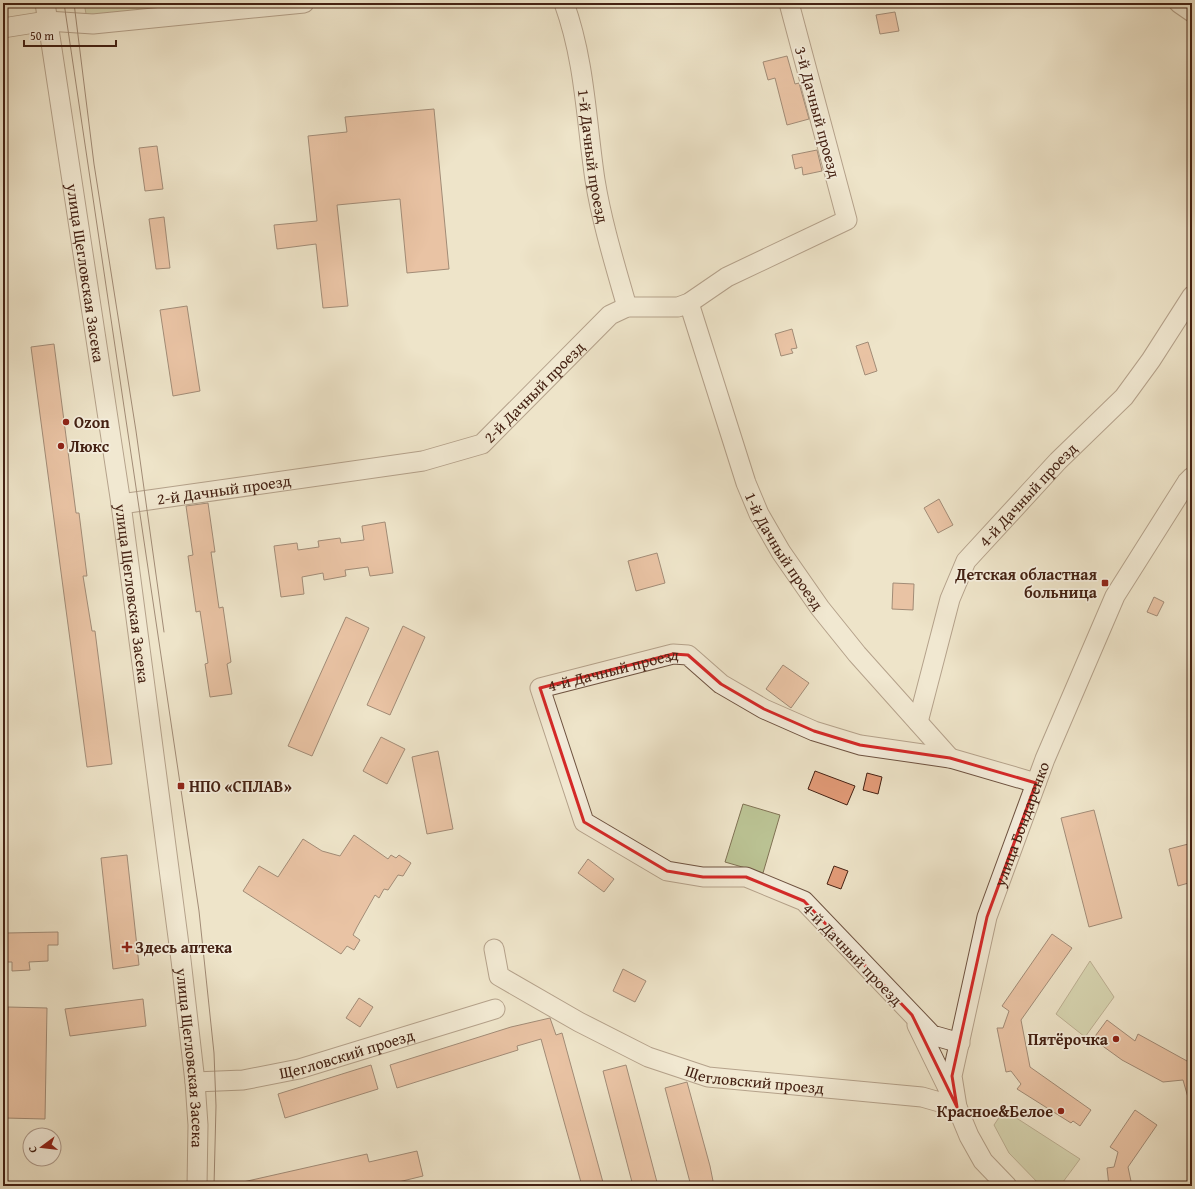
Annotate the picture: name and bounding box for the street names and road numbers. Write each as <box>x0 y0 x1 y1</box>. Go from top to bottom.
street label: 3-й Дачный проезд <box>789 44 847 181</box>
street label: 1-й Дачный проезд <box>572 87 615 226</box>
street label: улица Щегловская Засека <box>60 181 111 364</box>
street label: 2-й Дачный проезд <box>478 335 590 448</box>
street label: 4-й Дачный проезд <box>973 437 1083 552</box>
street label: 2-й Дачный проезд <box>155 468 293 511</box>
street label: 1-й Дачный проезд <box>739 488 830 615</box>
street label: улица Щегловская Засека <box>109 501 157 685</box>
street label: 4-й Дачный проезд <box>545 642 680 698</box>
street label: улица Бондаренко <box>987 758 1055 891</box>
street label: 4-й Дачный проезд <box>797 897 909 1011</box>
street label: улица Щегловская Засека <box>170 966 210 1148</box>
street label: Щегловский проезд <box>277 1022 417 1085</box>
street label: Щегловский проезд <box>682 1058 825 1100</box>

